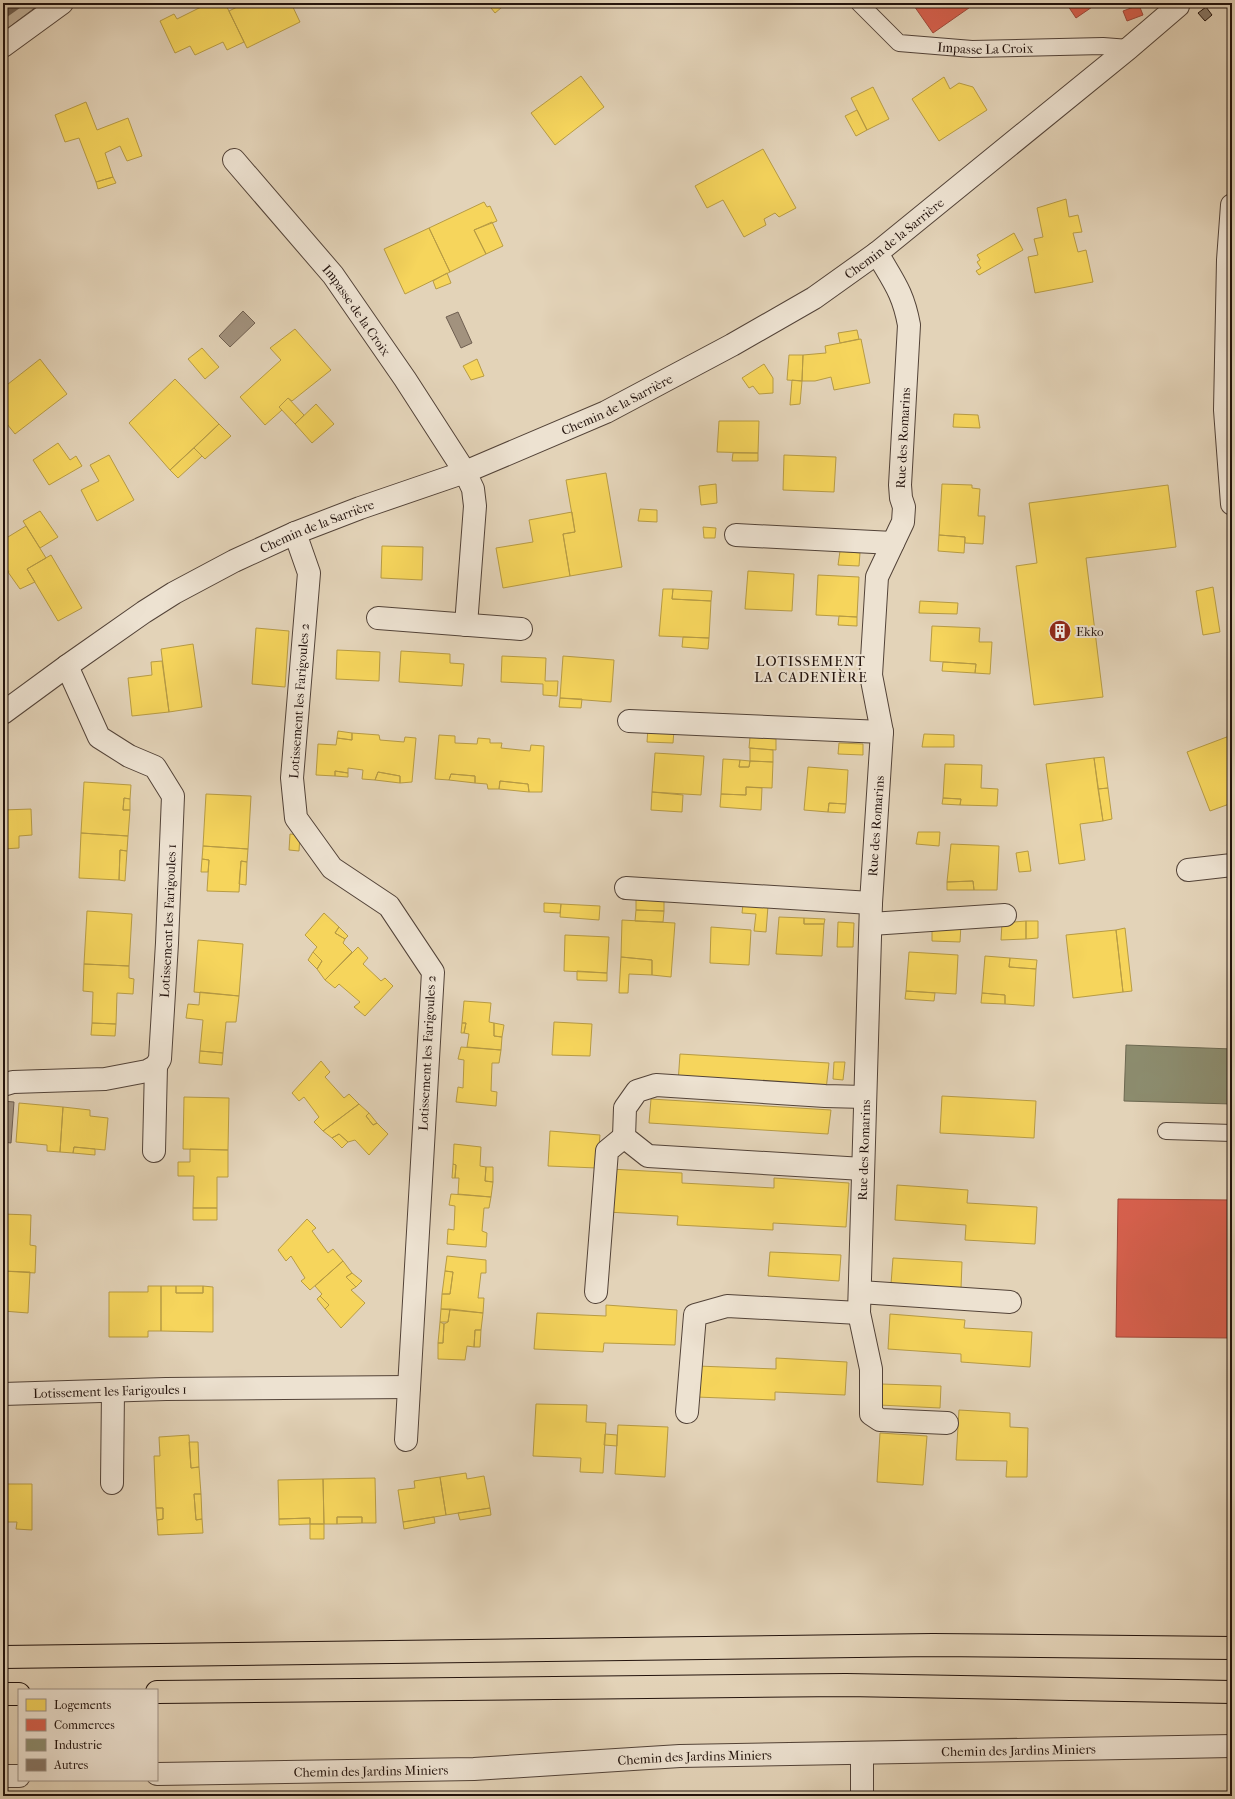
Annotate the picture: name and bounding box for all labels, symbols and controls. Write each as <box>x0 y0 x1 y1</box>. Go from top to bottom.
street label: Impasse La Croix <box>937 39 1033 57</box>
street label: Chemin de la Sarrière <box>841 194 947 282</box>
street label: Impasse de la Croix <box>320 261 394 359</box>
street label: Chemin de la Sarrière <box>559 370 675 438</box>
street label: Rue des Romarins <box>893 387 913 489</box>
street label: Chemin de la Sarrière <box>257 496 377 556</box>
building icon: Ekko <box>1047 618 1073 644</box>
street label: Lotissement les Farigoules 2 <box>286 623 312 779</box>
place label: Ekko <box>1076 624 1104 639</box>
district label: LOTISSEMENT LA CADENIÈRE <box>754 653 868 686</box>
street label: Rue des Romarins <box>865 775 887 877</box>
street label: Lotissement les Farigoules 1 <box>156 844 179 998</box>
street label: Lotissement les Farigoules 2 <box>415 975 439 1131</box>
street label: Rue des Romarins <box>855 1099 873 1201</box>
street label: Lotissement les Farigoules 1 <box>33 1381 187 1401</box>
legend <box>18 1689 158 1781</box>
text: Logements <box>54 1698 112 1712</box>
text: Commerces <box>54 1718 115 1732</box>
text: Industrie <box>54 1738 102 1752</box>
street label: Chemin des Jardins Miniers <box>941 1741 1096 1759</box>
street label: Chemin des Jardins Miniers <box>617 1747 772 1767</box>
text: Autres <box>53 1758 89 1772</box>
street label: Chemin des Jardins Miniers <box>294 1762 449 1779</box>

